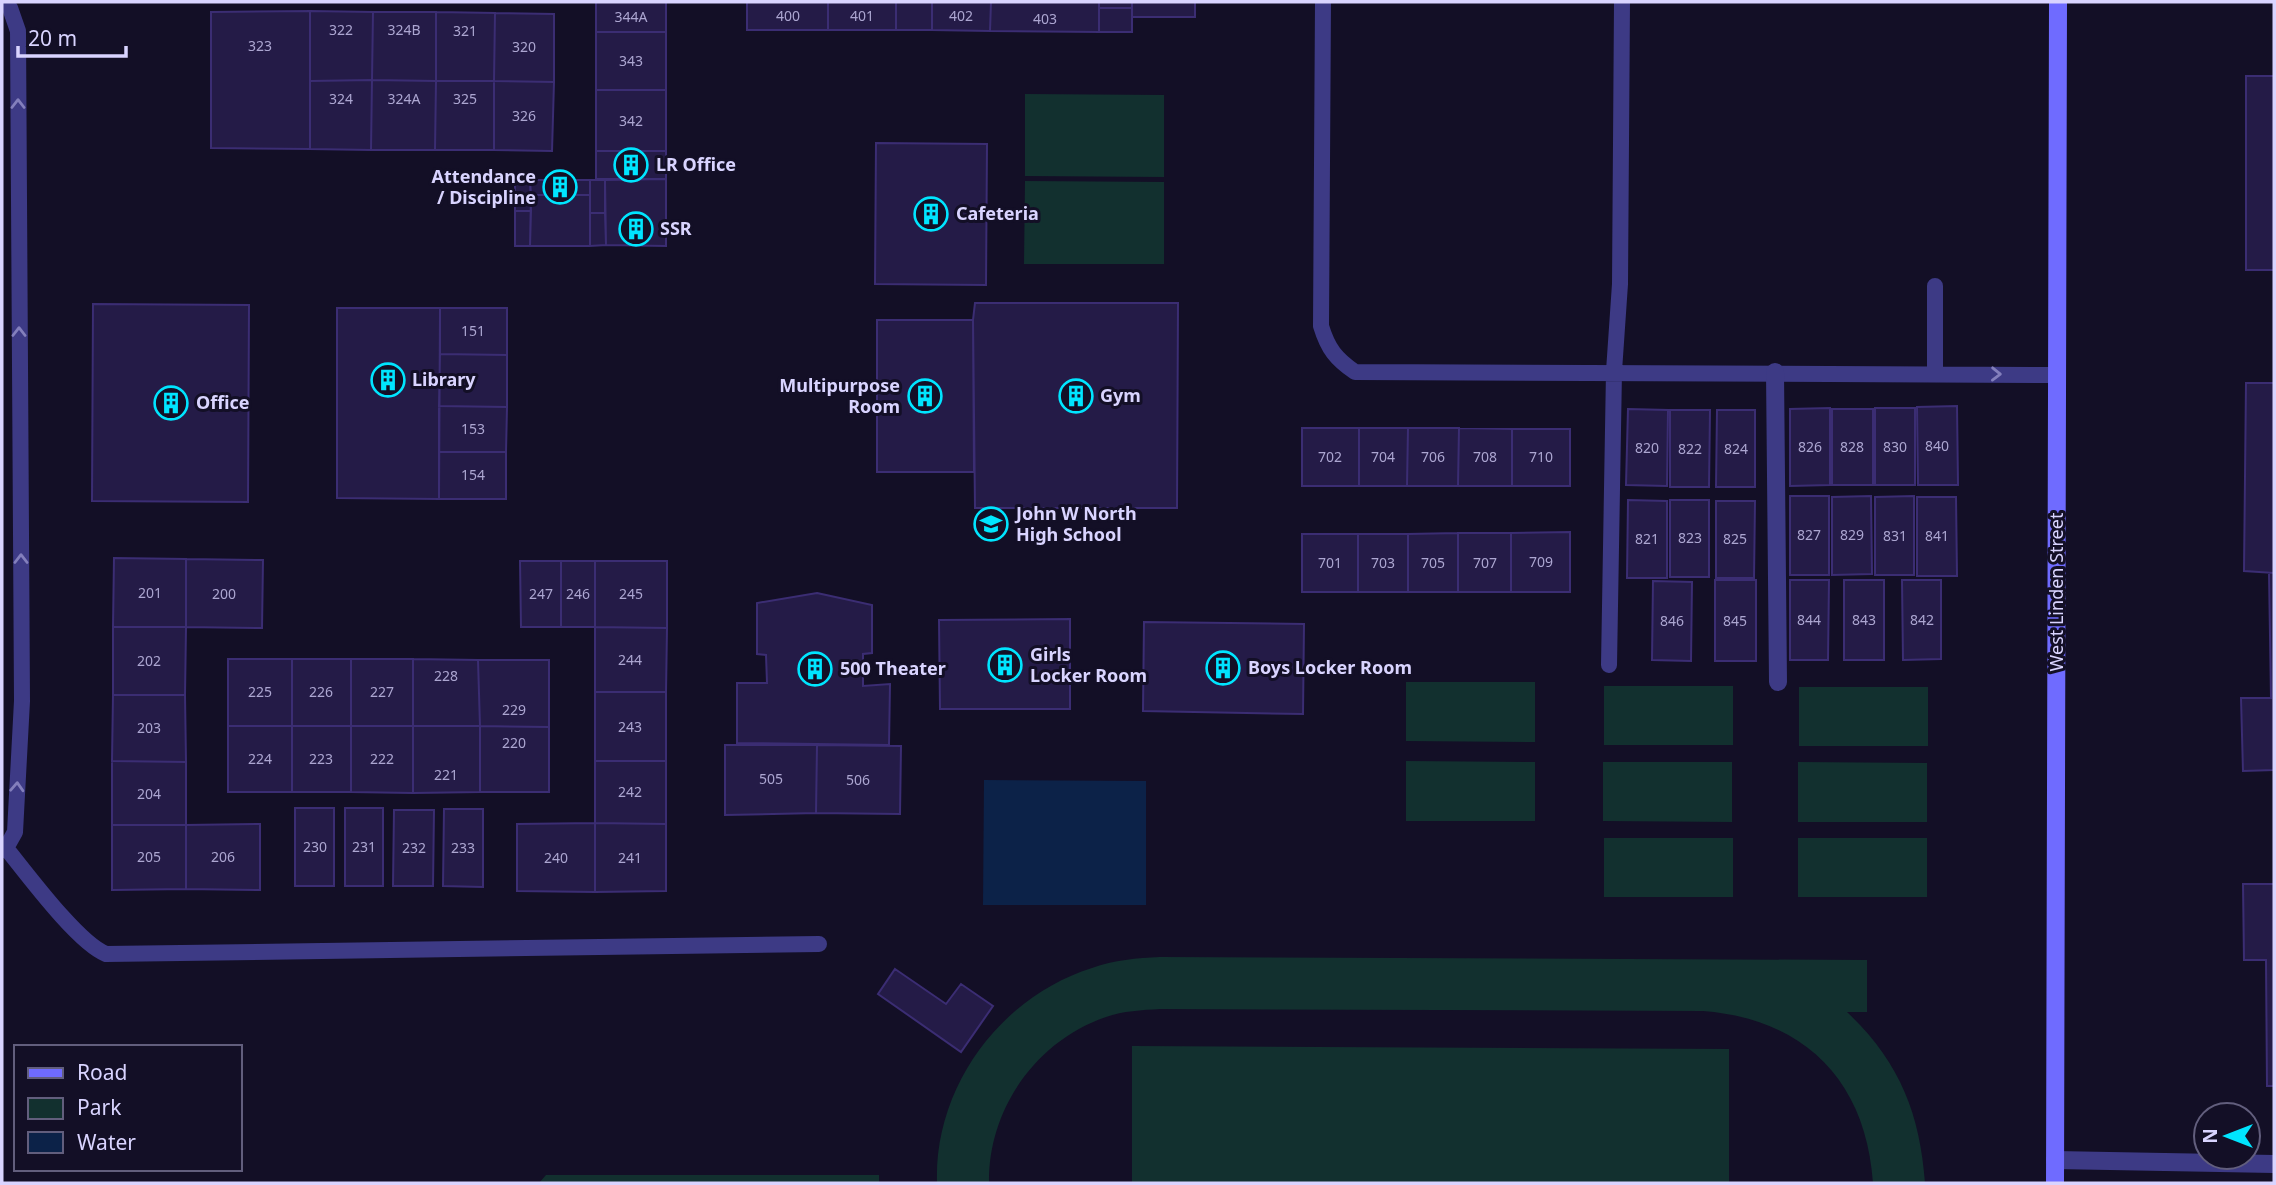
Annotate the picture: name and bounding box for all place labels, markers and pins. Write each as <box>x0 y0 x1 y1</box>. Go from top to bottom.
building icon: LR Office <box>612 146 650 184</box>
place label: LR Office <box>656 152 736 176</box>
place label: Attendance / Discipline <box>432 164 536 209</box>
building icon: Attendance / Discipline <box>541 168 579 206</box>
building icon: Cafeteria <box>912 195 950 233</box>
place label: Cafeteria <box>956 201 1039 225</box>
building icon: SSR <box>617 210 655 248</box>
place label: SSR <box>660 216 692 240</box>
building icon: Library <box>369 361 407 399</box>
place label: Library <box>412 367 476 391</box>
place label: Multipurpose Room <box>779 373 900 418</box>
building icon: Multipurpose Room <box>906 377 944 415</box>
building icon: Gym <box>1057 377 1095 415</box>
place label: Gym <box>1100 383 1141 407</box>
building icon: Office <box>152 384 190 422</box>
place label: Office <box>196 390 250 414</box>
place label: John W North High School <box>1014 501 1137 546</box>
school or university icon: John W North High School <box>972 505 1010 543</box>
place label: Girls Locker Room <box>1030 642 1147 687</box>
building icon: Girls Locker Room <box>986 646 1024 684</box>
building icon: Boys Locker Room <box>1204 649 1242 687</box>
building icon: 500 Theater <box>796 650 834 688</box>
place label: Boys Locker Room <box>1248 655 1412 679</box>
place label: 500 Theater <box>840 656 946 680</box>

